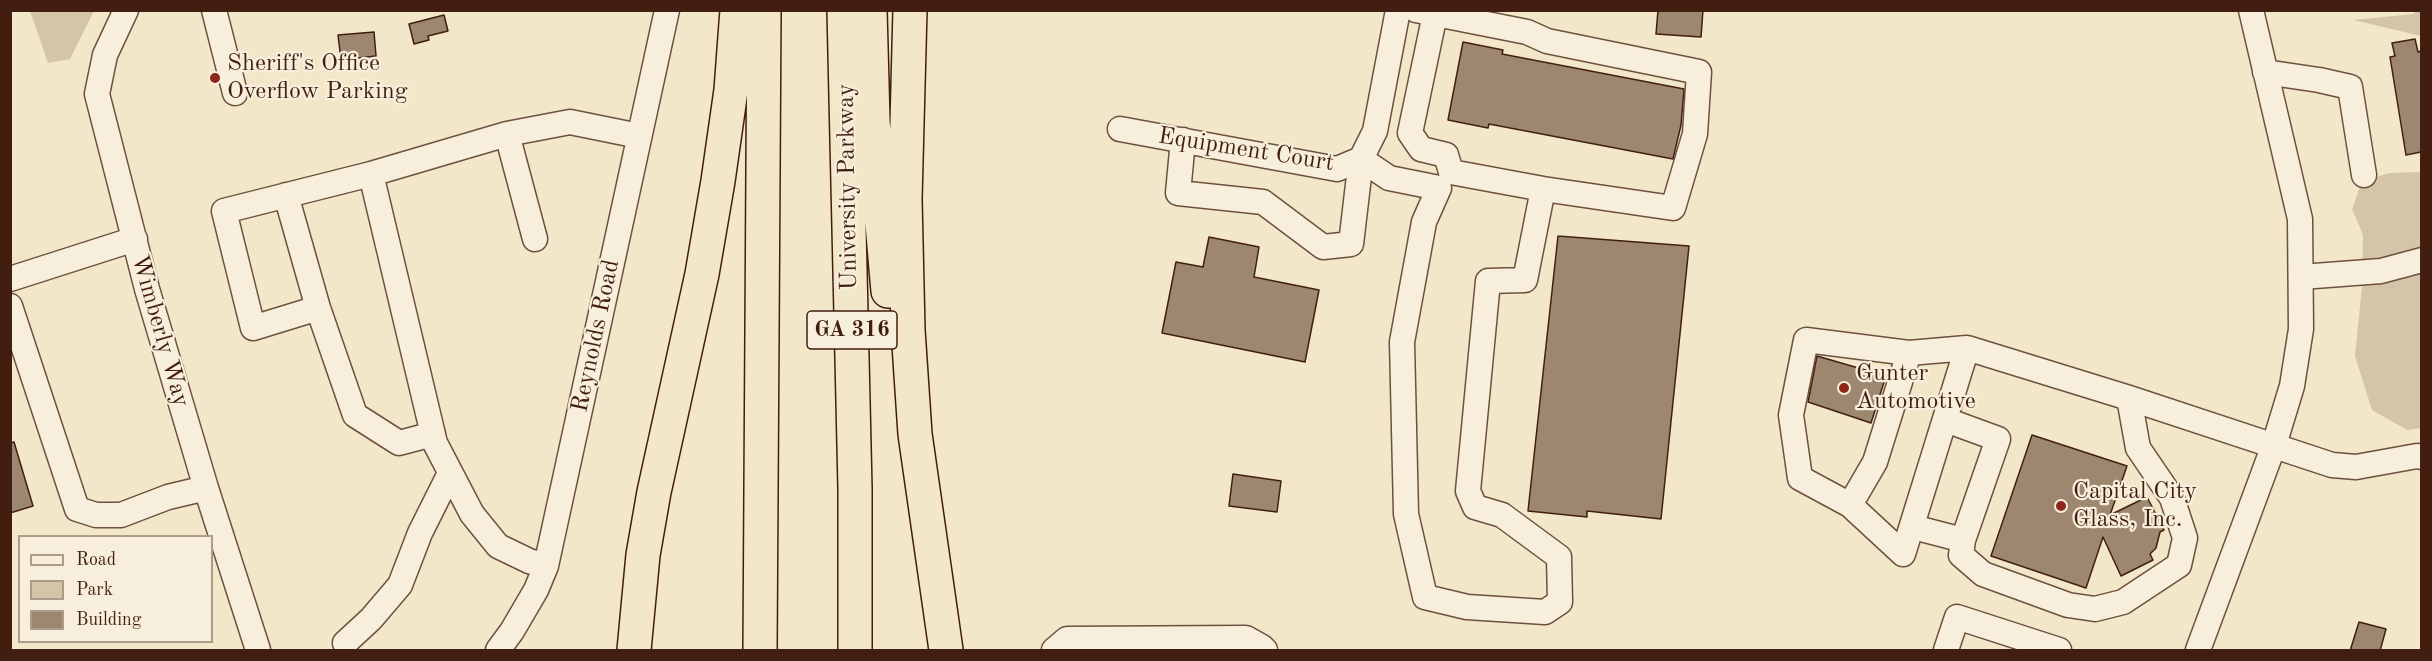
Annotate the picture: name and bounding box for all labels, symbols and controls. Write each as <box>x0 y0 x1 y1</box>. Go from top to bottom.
place label: Sheriff's Office Overflow Parking <box>227 50 408 106</box>
marker: Sheriff's Office Overflow Parking <box>208 71 222 85</box>
street label: University Parkway <box>832 83 864 291</box>
street label: Equipment Court <box>1156 122 1336 178</box>
street label: Wimberly Way <box>125 252 195 410</box>
street label: Reynolds Road <box>566 257 626 415</box>
road number: GA 316 <box>807 311 897 349</box>
place label: Gunter Automotive <box>1856 360 1976 416</box>
marker: Gunter Automotive <box>1837 381 1851 395</box>
place label: Capital City Glass, Inc. <box>2073 478 2197 534</box>
marker: Capital City Glass, Inc. <box>2054 499 2068 513</box>
legend <box>18 535 213 643</box>
text: Road <box>76 551 116 569</box>
text: Park <box>76 581 113 599</box>
text: Building <box>76 611 141 629</box>

